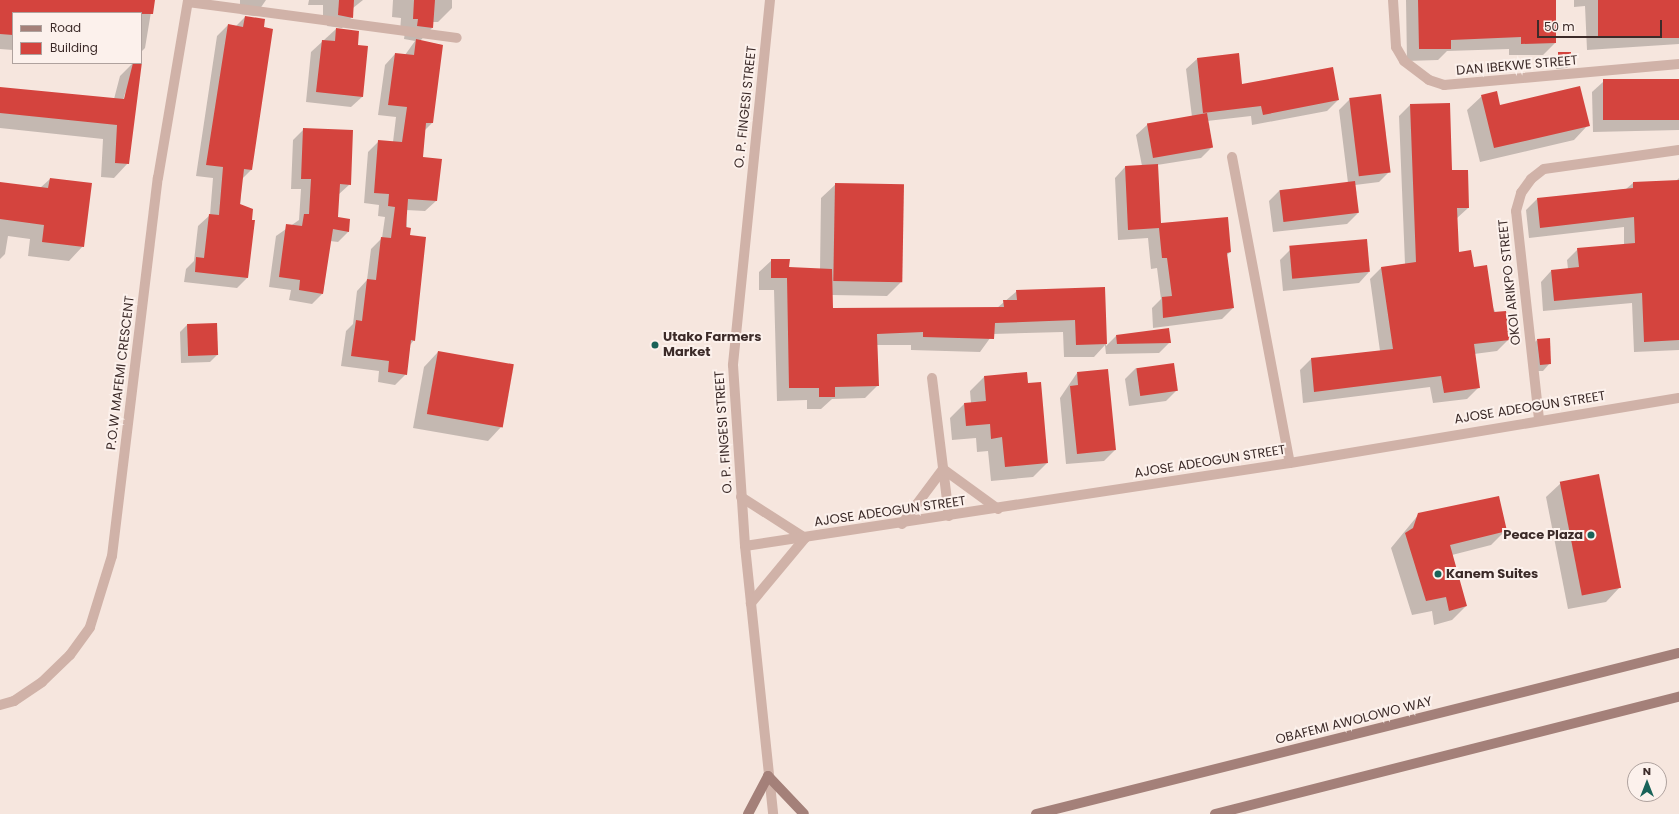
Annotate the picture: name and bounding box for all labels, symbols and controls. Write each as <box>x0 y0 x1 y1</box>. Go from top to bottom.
legend <box>12 12 142 64</box>
scale bar <box>1539 12 1664 38</box>
text: 50 m <box>1544 18 1575 35</box>
text: Road <box>50 19 81 36</box>
text: Building <box>50 39 98 56</box>
street label: O. P. FINGESI STREET <box>732 45 760 169</box>
street label: DAN IBEKWE STREET <box>1456 53 1578 79</box>
street label: OKOI ARIKPO STREET <box>1496 218 1524 346</box>
street label: P.O.W MAFEMI CRESCENT <box>104 295 138 451</box>
place label: Utako Farmers Market <box>663 330 761 361</box>
marker: Utako Farmers Market <box>650 340 660 350</box>
street label: O. P. FINGESI STREET <box>712 370 736 494</box>
street label: AJOSE ADEOGUN STREET <box>1453 388 1607 428</box>
street label: AJOSE ADEOGUN STREET <box>1133 442 1287 482</box>
street label: AJOSE ADEOGUN STREET <box>813 494 967 530</box>
place label: Peace Plaza <box>1503 527 1583 543</box>
marker: Peace Plaza <box>1586 530 1596 540</box>
place label: Kanem Suites <box>1446 566 1538 582</box>
marker: Kanem Suites <box>1433 569 1443 579</box>
street label: OBAFEMI AWOLOWO WAY <box>1274 694 1434 748</box>
north arrow <box>1627 762 1667 802</box>
text: N <box>1643 763 1651 779</box>

